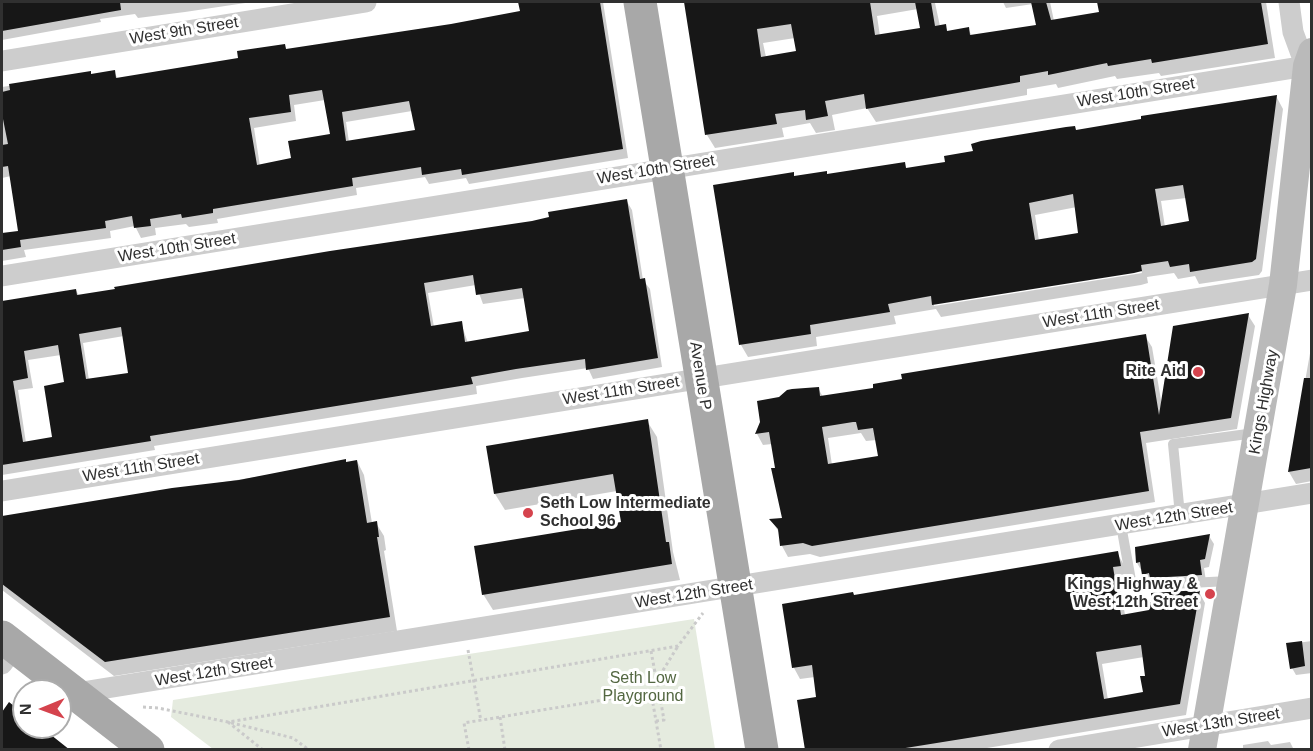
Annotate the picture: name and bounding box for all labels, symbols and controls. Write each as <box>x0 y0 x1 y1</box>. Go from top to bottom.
street label: West 9th Street <box>128 13 240 49</box>
street label: West 10th Street <box>1076 74 1196 112</box>
street label: West 10th Street <box>596 151 716 189</box>
street label: West 10th Street <box>117 229 237 267</box>
street label: West 11th Street <box>1041 295 1161 333</box>
street label: Avenue P <box>685 340 715 412</box>
street label: Kings Highway <box>1245 348 1283 456</box>
place label: Rite Aid <box>1126 362 1186 382</box>
marker: Rite Aid <box>1191 365 1205 379</box>
street label: West 11th Street <box>561 372 681 410</box>
street label: West 11th Street <box>81 449 201 487</box>
place label: Seth Low Intermediate School 96 <box>540 494 711 532</box>
street label: West 12th Street <box>1114 498 1234 536</box>
marker: Seth Low Intermediate School 96 <box>521 506 535 520</box>
street label: West 12th Street <box>634 575 754 613</box>
place label: Kings Highway & West 12th Street <box>1067 575 1198 613</box>
marker: Kings Highway & West 12th Street <box>1203 587 1217 601</box>
street label: West 12th Street <box>154 653 274 691</box>
park label: Seth Low Playground <box>603 669 683 707</box>
north arrow <box>12 679 72 739</box>
text: N <box>17 703 34 715</box>
street label: West 13th Street <box>1161 704 1281 742</box>

